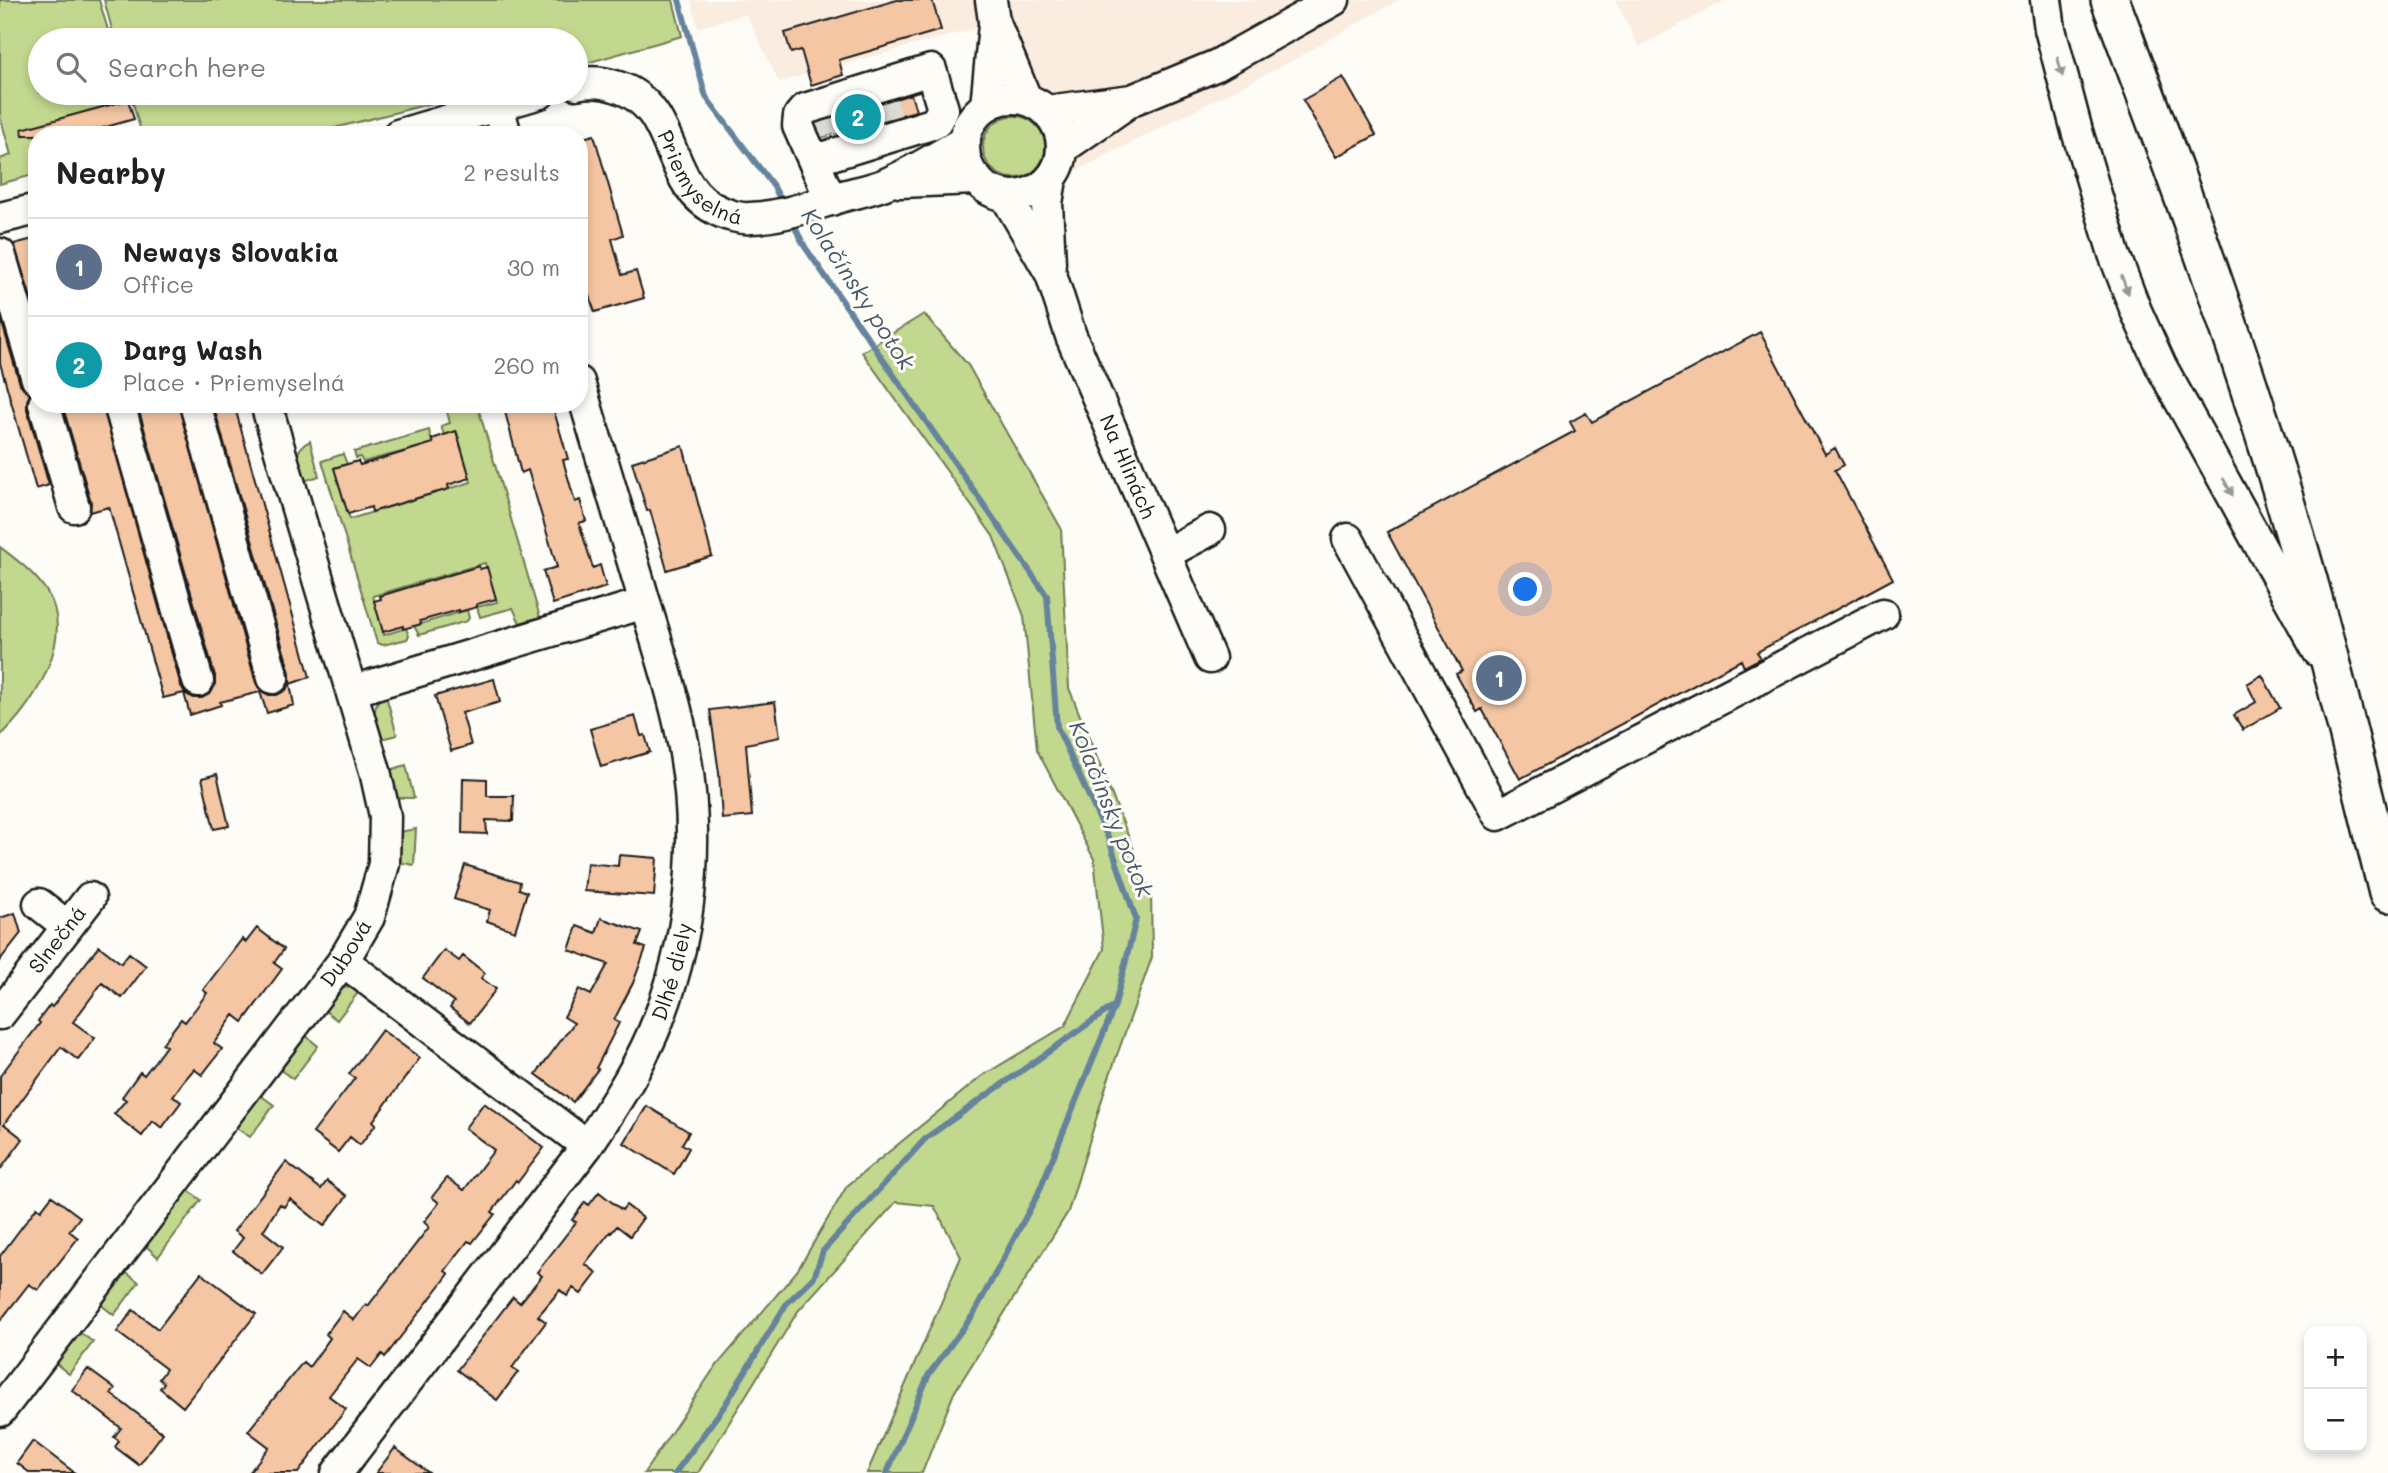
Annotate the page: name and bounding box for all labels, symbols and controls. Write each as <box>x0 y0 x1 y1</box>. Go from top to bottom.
search box <box>28 28 588 105</box>
icon: search <box>52 48 90 86</box>
text: Search here <box>108 50 266 84</box>
one-way arrow <box>2055 56 2066 78</box>
pin: 2 <box>835 91 881 143</box>
street label: Priemyselná <box>652 125 745 230</box>
text: Nearby <box>56 152 166 192</box>
text: 2 results <box>463 157 560 187</box>
water label: Kolačínsky potok <box>795 202 923 376</box>
text: Neways Slovakia <box>123 235 339 269</box>
text: 1 <box>74 252 84 282</box>
text: 30 m <box>507 252 560 282</box>
text: Office <box>123 269 194 299</box>
one-way arrow <box>2120 274 2131 295</box>
text: Darg Wash <box>123 333 262 367</box>
text: 2 <box>73 350 85 380</box>
text: 260 m <box>493 350 560 380</box>
text: Place · Priemyselná <box>123 367 345 397</box>
street label: Na Hlinách <box>1094 410 1163 522</box>
one-way arrow <box>2222 478 2234 497</box>
your location <box>1508 572 1542 606</box>
pin: 1 <box>1476 652 1522 704</box>
water label: Kolačínsky potok <box>1063 716 1161 902</box>
street label: Slnečná <box>22 899 91 978</box>
street label: Dubová <box>313 914 377 992</box>
street label: Dlhé diely <box>644 921 697 1024</box>
map controls <box>2304 1326 2367 1452</box>
button: + <box>2304 1326 2367 1389</box>
button: − <box>2304 1389 2367 1452</box>

